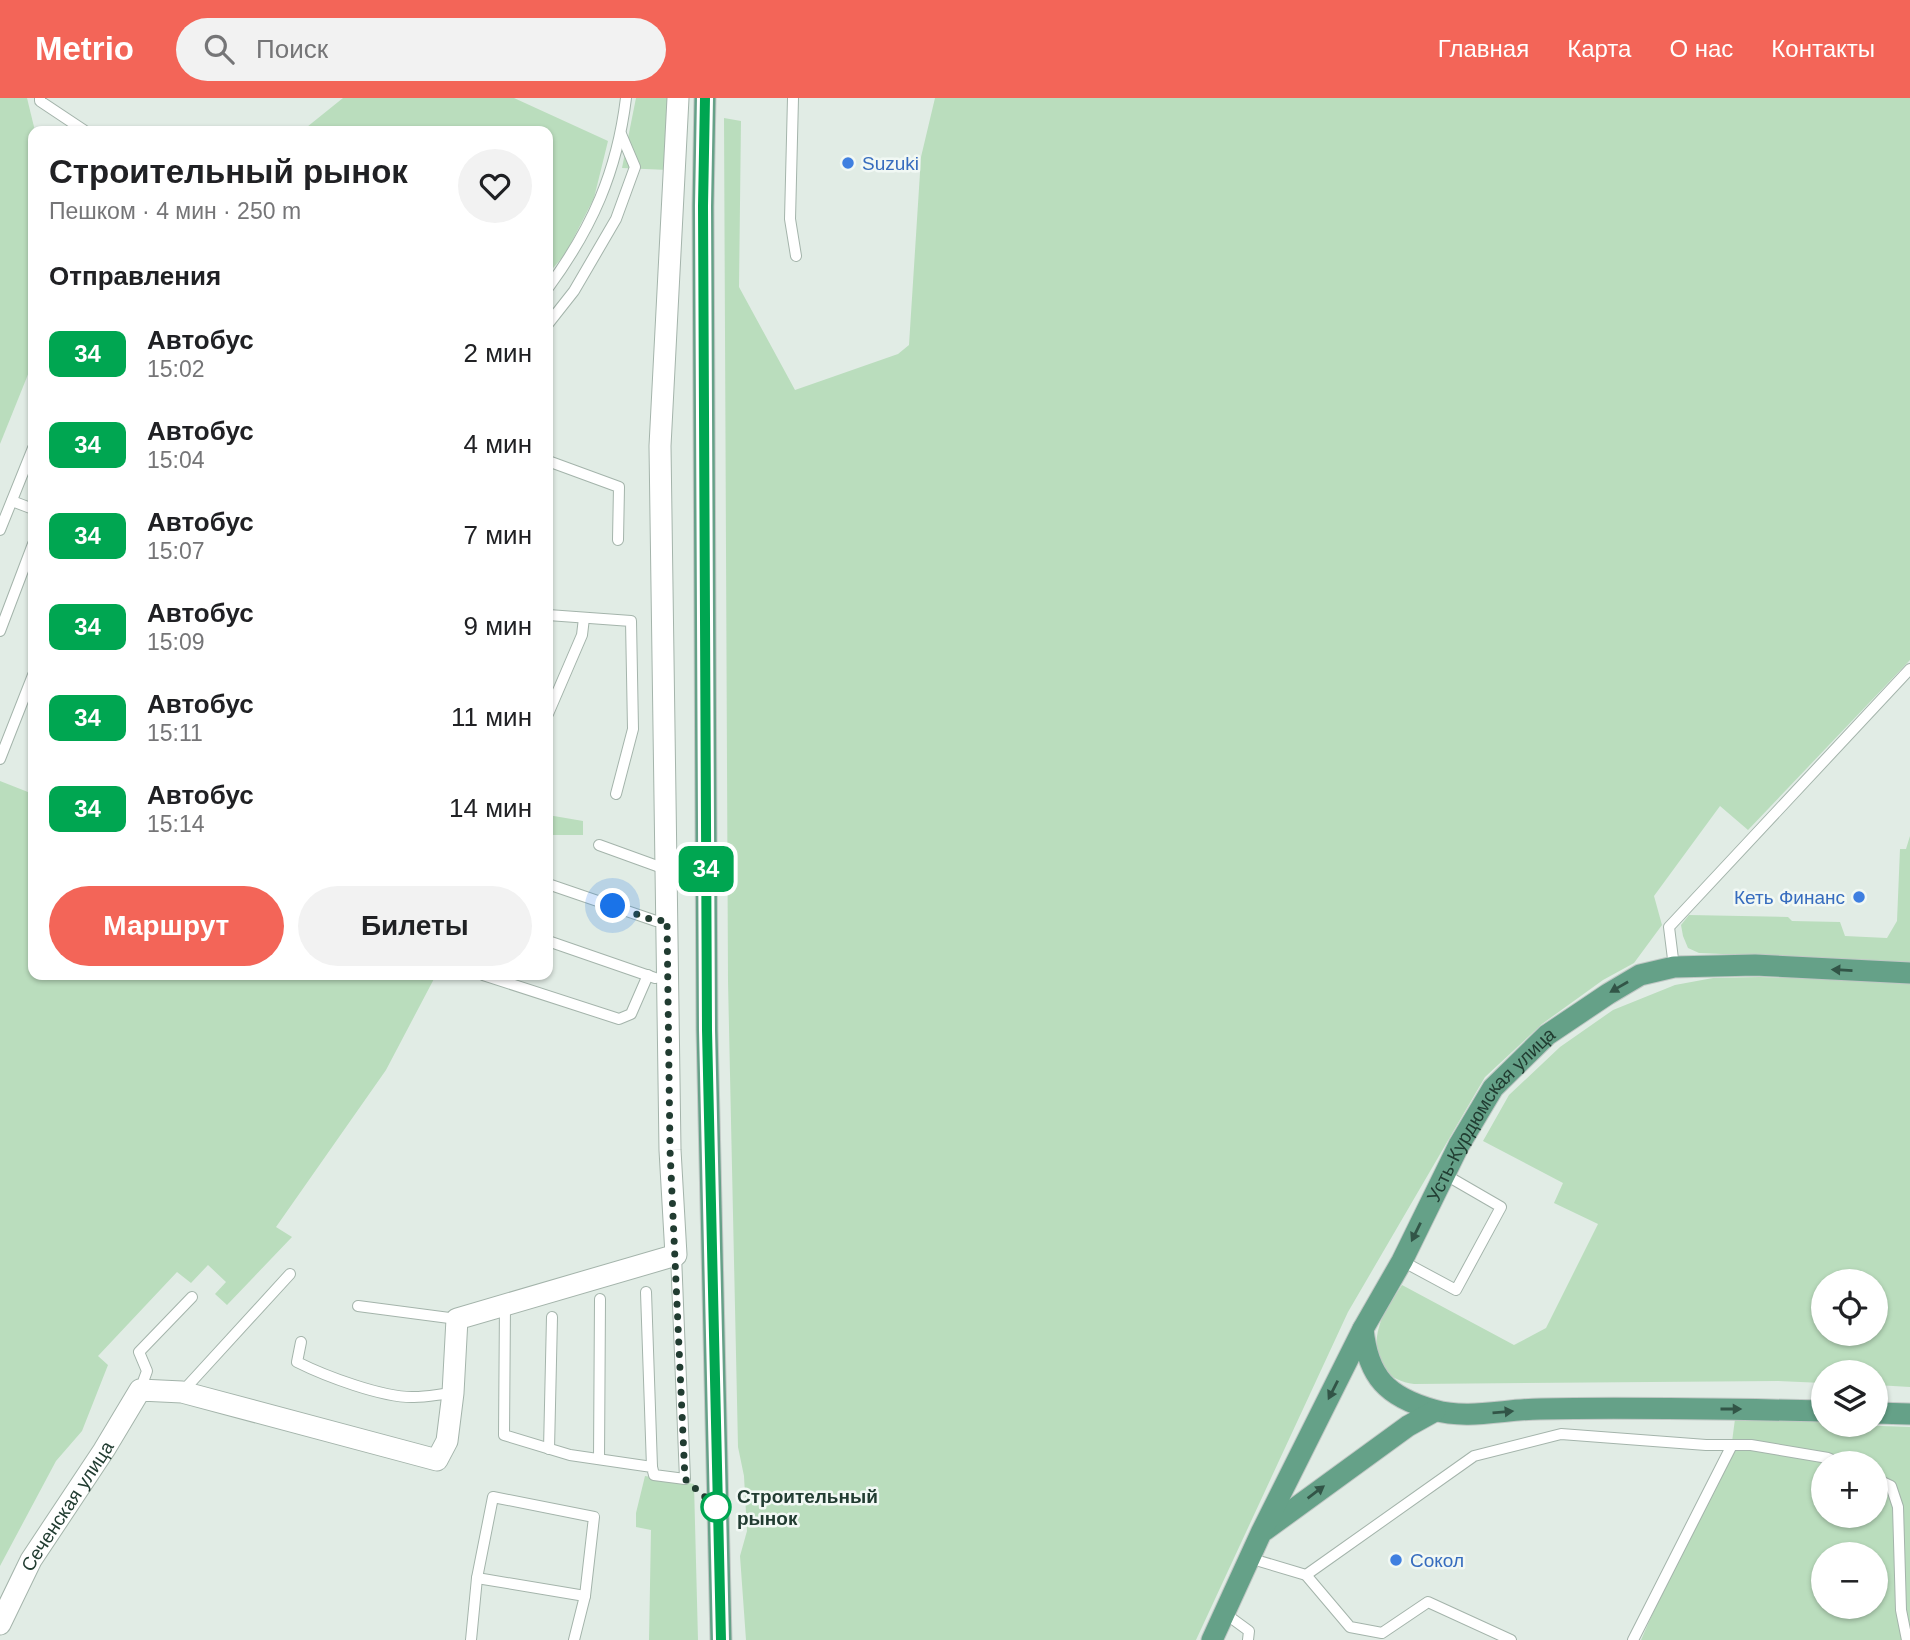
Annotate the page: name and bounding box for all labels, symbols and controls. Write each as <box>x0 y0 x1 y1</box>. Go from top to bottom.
search box <box>176 18 666 81</box>
text: Metrio <box>35 30 134 67</box>
icon: search <box>200 30 238 68</box>
text: Поиск <box>256 34 328 64</box>
text: Главная <box>1438 35 1529 62</box>
text: Карта <box>1567 35 1631 62</box>
text: О нас <box>1669 35 1733 62</box>
text: Контакты <box>1771 35 1875 62</box>
button: heart <box>458 149 532 223</box>
text: Строительный рынок <box>49 153 408 190</box>
place label: Suzuki <box>862 153 919 174</box>
marker: Suzuki <box>840 155 856 171</box>
text: Пешком · 4 мин · 250 m <box>49 198 301 224</box>
text: Отправления <box>49 261 221 291</box>
text: Автобус <box>147 325 254 355</box>
text: 2 мин <box>464 338 532 368</box>
text: 34 <box>74 340 101 367</box>
text: 15:02 <box>147 356 205 382</box>
text: Автобус <box>147 416 254 446</box>
text: 4 мин <box>464 429 532 459</box>
text: 34 <box>74 431 101 458</box>
text: 15:04 <box>147 447 205 473</box>
text: Автобус <box>147 507 254 537</box>
text: 7 мин <box>464 520 532 550</box>
text: 34 <box>74 522 101 549</box>
text: 15:07 <box>147 538 205 564</box>
text: Автобус <box>147 598 254 628</box>
text: 9 мин <box>464 611 532 641</box>
text: 34 <box>74 613 101 640</box>
text: 15:09 <box>147 629 205 655</box>
text: Автобус <box>147 689 254 719</box>
text: 11 мин <box>451 702 532 732</box>
text: 34 <box>74 704 101 731</box>
text: 15:11 <box>147 720 203 746</box>
text: Автобус <box>147 780 254 810</box>
text: 14 мин <box>449 793 532 823</box>
text: 34 <box>74 795 101 822</box>
text: 15:14 <box>147 811 205 837</box>
line badge: 34 <box>674 846 738 892</box>
text: 34 <box>693 855 719 882</box>
button: Маршрут <box>49 886 284 966</box>
button: Билеты <box>298 886 532 966</box>
place label: Кеть Финанс <box>1734 887 1845 908</box>
your location <box>595 888 630 923</box>
marker: Кеть Финанс <box>1851 889 1867 905</box>
one-way arrow <box>1831 964 1853 975</box>
one-way arrow <box>1609 981 1628 993</box>
street label: Усть-Курдюмская улица <box>1422 1022 1559 1205</box>
one-way arrow <box>1410 1222 1421 1242</box>
map controls <box>1811 1269 1888 1619</box>
button: locate <box>1811 1269 1888 1346</box>
button: layers <box>1811 1360 1888 1437</box>
one-way arrow <box>1327 1380 1338 1400</box>
one-way arrow <box>1720 1404 1742 1415</box>
one-way arrow <box>1493 1406 1515 1417</box>
street label: Сеченская улица <box>17 1437 118 1574</box>
button: + <box>1811 1451 1888 1528</box>
one-way arrow <box>1306 1485 1324 1500</box>
place label: Строительный рынок <box>737 1486 878 1529</box>
marker: Строительный рынок <box>701 1492 731 1522</box>
button: − <box>1811 1542 1888 1619</box>
place label: Сокол <box>1410 1550 1464 1571</box>
marker: Сокол <box>1388 1552 1404 1568</box>

